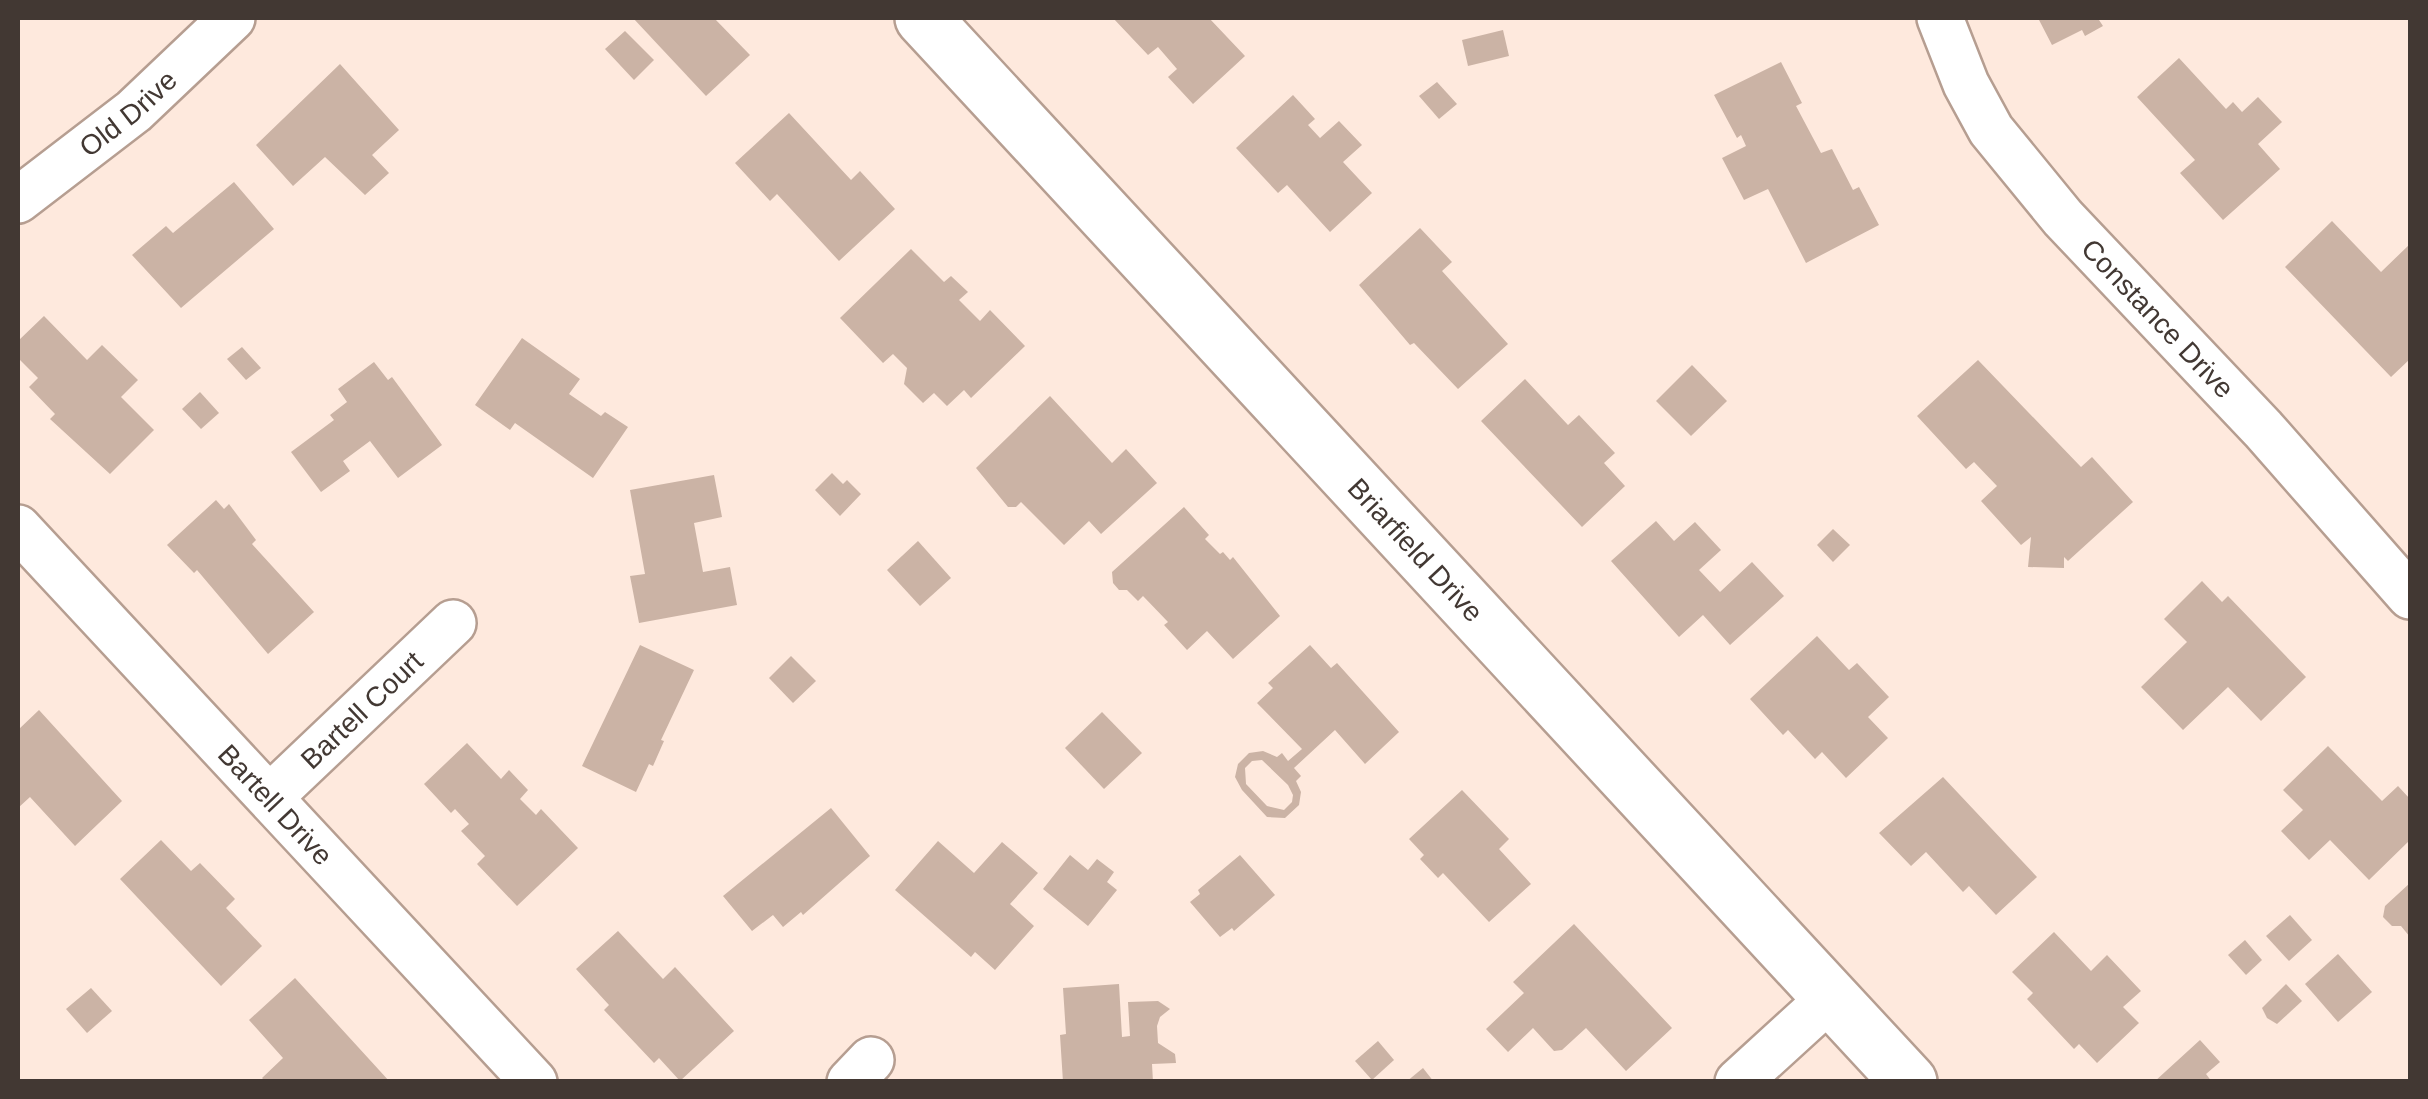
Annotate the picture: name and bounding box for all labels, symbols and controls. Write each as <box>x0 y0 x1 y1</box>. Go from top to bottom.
street label: Old Drive <box>73 64 183 163</box>
street label: Constance Drive <box>2075 232 2240 404</box>
street label: Briarfield Drive <box>1342 472 1490 628</box>
street label: Bartell Court <box>294 645 429 775</box>
street label: Bartell Drive <box>212 738 339 871</box>

